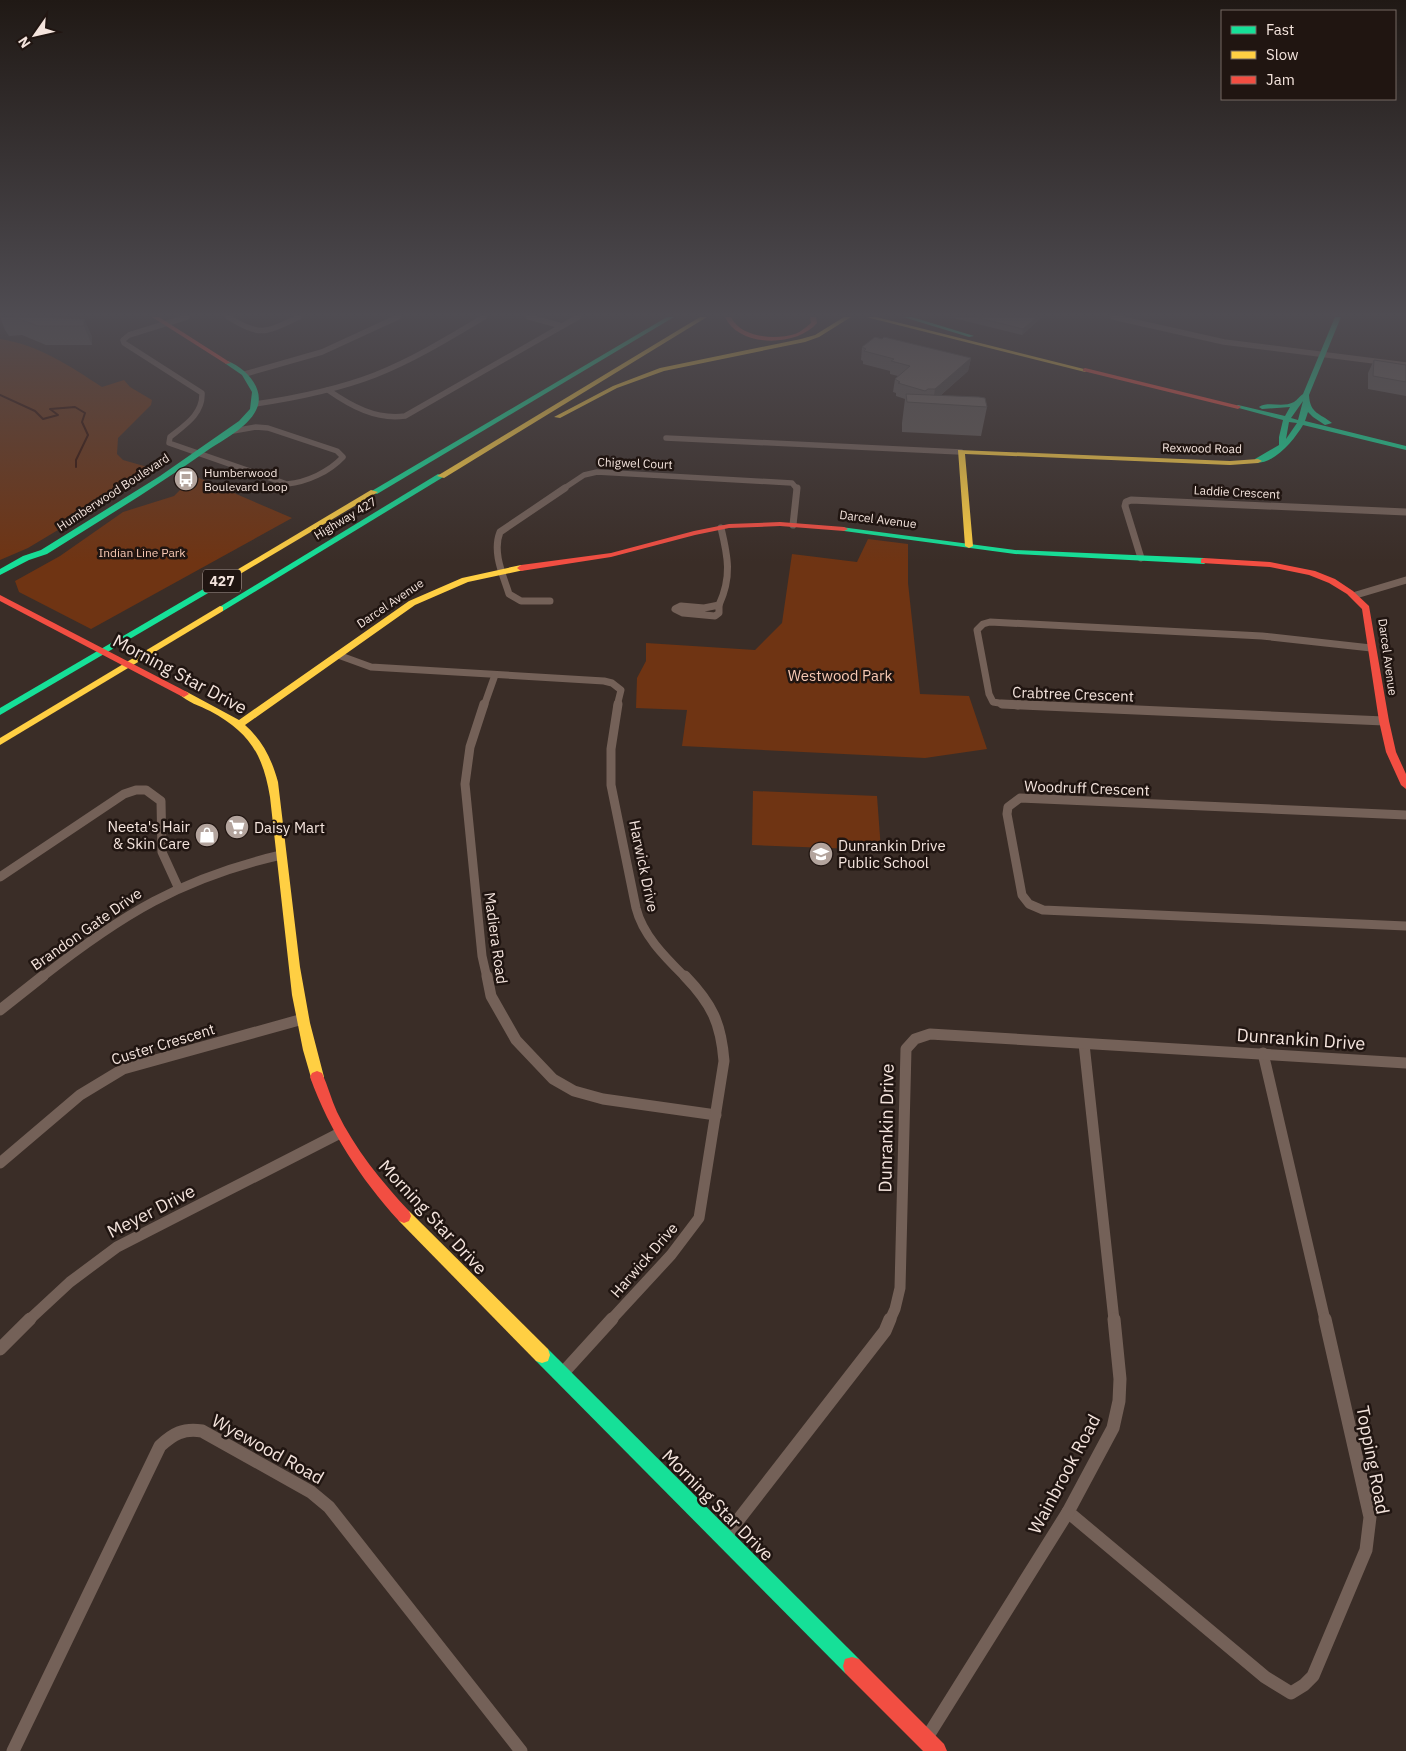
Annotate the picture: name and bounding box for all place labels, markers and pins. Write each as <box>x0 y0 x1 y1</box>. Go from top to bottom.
place label: Humberwood Boulevard Loop <box>204 465 288 494</box>
bus stop icon: Humberwood Boulevard Loop <box>173 466 199 492</box>
supermarket icon: Daisy Mart <box>224 814 250 840</box>
place label: Neeta's Hair & Skin Care <box>108 817 190 853</box>
place label: Daisy Mart <box>254 818 325 837</box>
shop icon: Neeta's Hair & Skin Care <box>194 822 220 848</box>
place label: Dunrankin Drive Public School <box>838 836 946 872</box>
school or university icon: Dunrankin Drive Public School <box>808 841 834 867</box>

